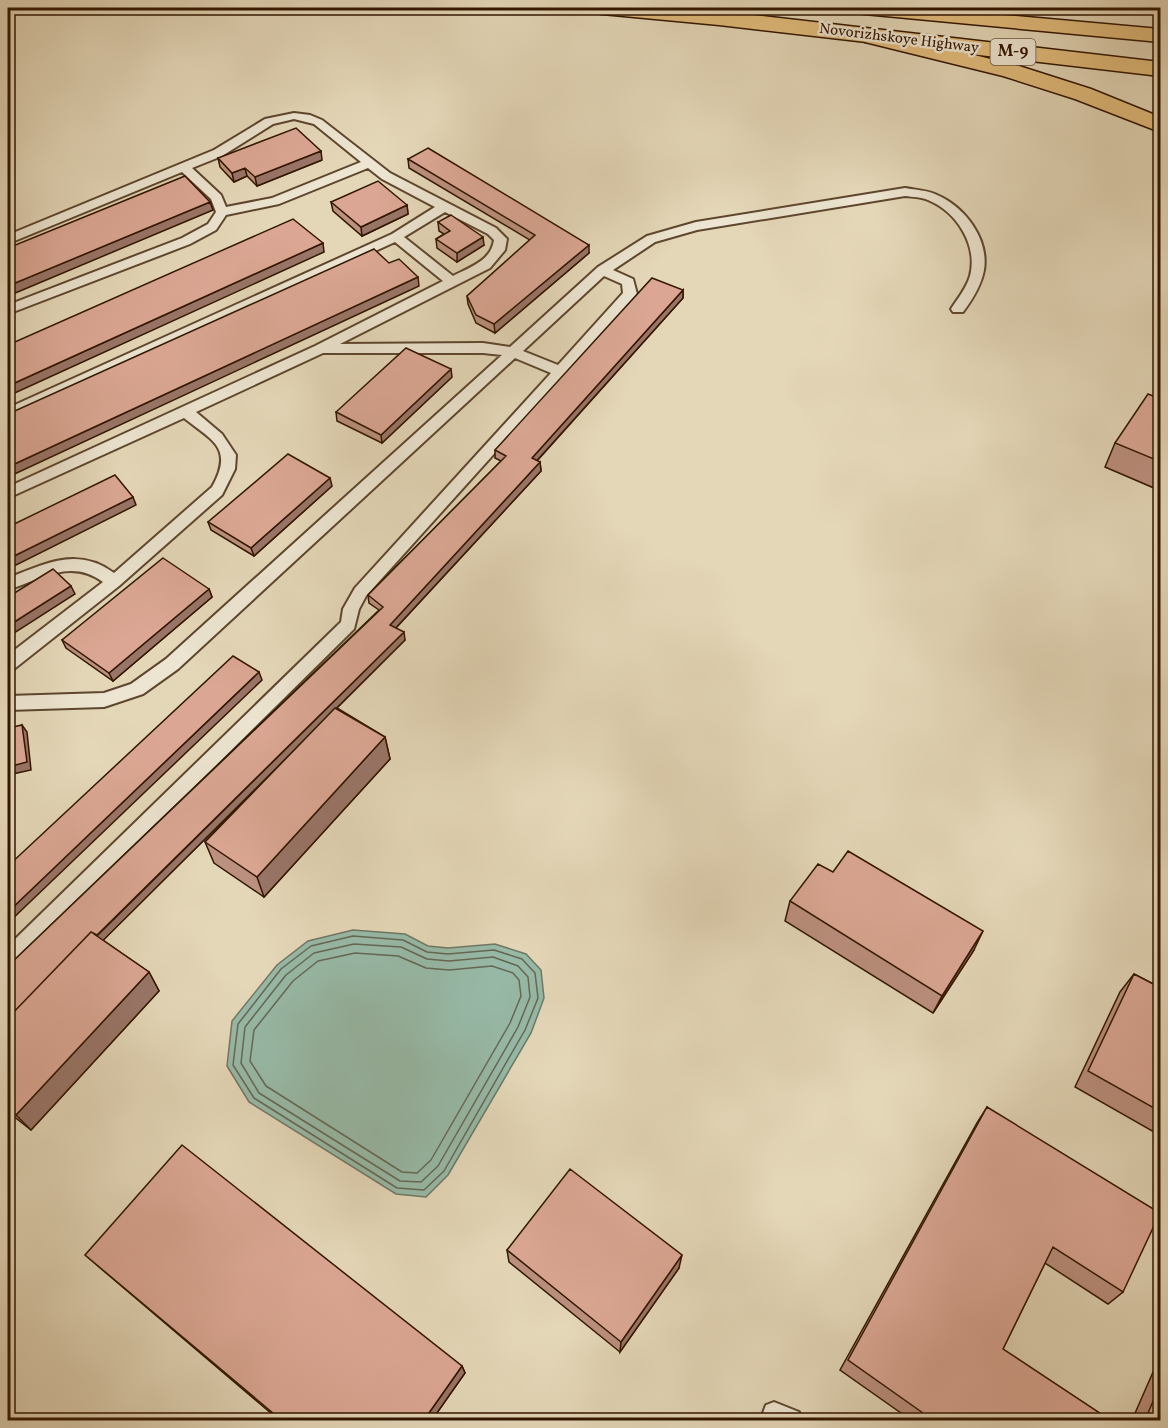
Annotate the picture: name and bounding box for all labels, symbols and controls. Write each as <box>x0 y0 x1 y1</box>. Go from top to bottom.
street label: Novorizhskoye Highway <box>818 19 980 59</box>
road number: М-9 <box>990 39 1036 65</box>

